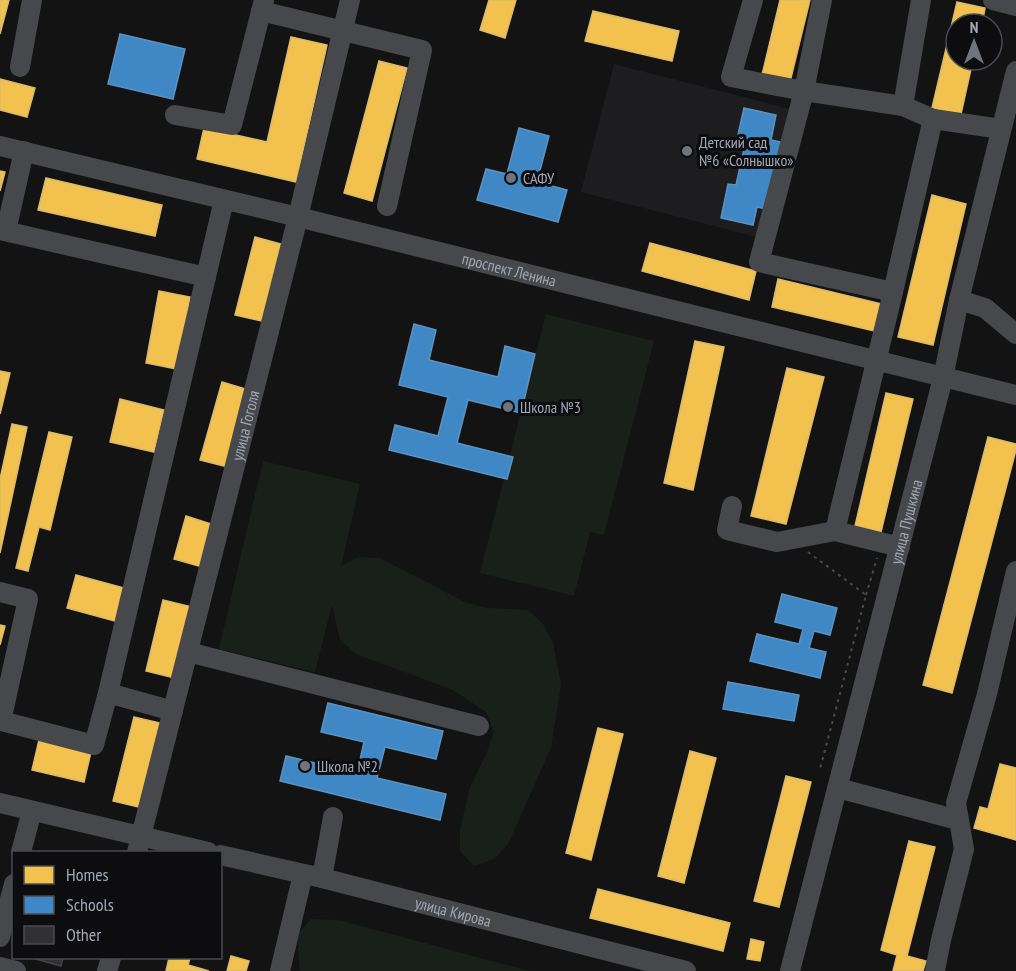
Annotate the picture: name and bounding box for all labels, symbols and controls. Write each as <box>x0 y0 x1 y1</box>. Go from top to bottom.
north arrow <box>944 12 1004 72</box>
text: N <box>970 17 978 37</box>
place label: Детский сад №6 «Солнышко» <box>699 132 793 170</box>
marker: Детский сад №6 «Солнышко» <box>680 144 694 158</box>
place label: САФУ <box>523 168 555 188</box>
marker: САФУ <box>504 171 518 185</box>
street label: проспект Ленина <box>460 248 558 291</box>
street label: улица Гоголя <box>227 388 264 463</box>
place label: Школа №3 <box>520 397 581 417</box>
marker: Школа №3 <box>501 400 515 414</box>
street label: улица Пушкина <box>885 477 926 566</box>
place label: Школа №2 <box>317 756 378 776</box>
marker: Школа №2 <box>298 759 312 773</box>
legend <box>12 851 222 959</box>
text: Homes <box>66 863 109 886</box>
street label: улица Кирова <box>413 892 493 931</box>
text: Schools <box>66 893 114 916</box>
text: Other <box>66 923 101 946</box>

